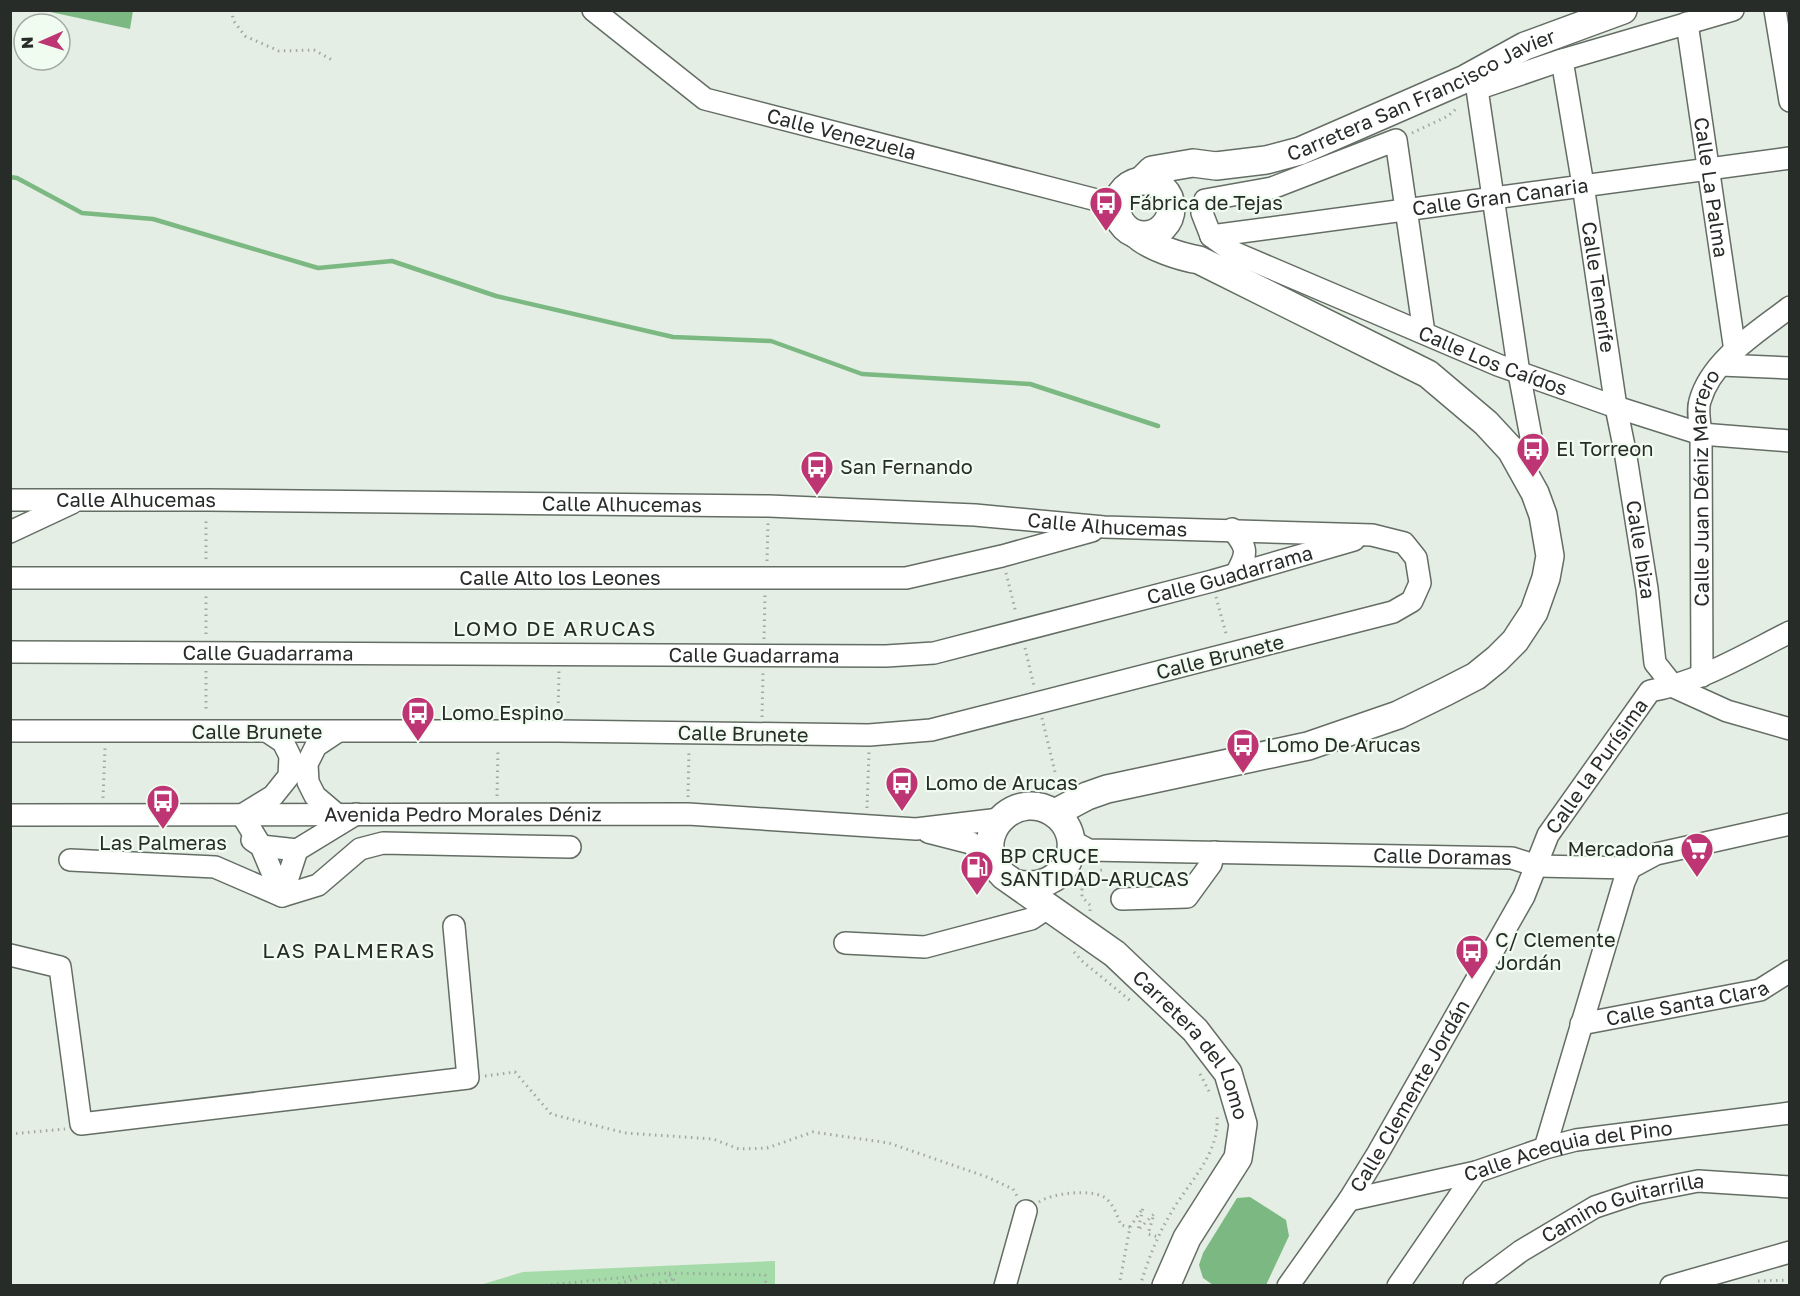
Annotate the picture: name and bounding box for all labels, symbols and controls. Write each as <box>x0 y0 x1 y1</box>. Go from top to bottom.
north arrow <box>12 12 72 72</box>
street label: Carretera San Francisco Javier <box>1284 23 1559 165</box>
text: N <box>17 36 37 49</box>
street label: Calle Venezuela <box>764 102 919 164</box>
street label: Calle La Palma <box>1690 115 1734 259</box>
street label: Calle Gran Canaria <box>1411 172 1590 220</box>
bus stop icon: Fábrica de Tejas <box>1088 185 1124 232</box>
place label: Fábrica de Tejas <box>1129 190 1283 214</box>
street label: Calle Tenerife <box>1578 220 1621 354</box>
street label: Calle Los Caídos <box>1415 320 1571 400</box>
street label: Calle Juan Déniz Marrero <box>1686 364 1724 607</box>
bus stop icon: El Torreon <box>1515 431 1551 478</box>
place label: El Torreon <box>1556 436 1654 460</box>
bus stop icon: San Fernando <box>799 449 835 496</box>
place label: San Fernando <box>840 454 973 478</box>
street label: Calle Alhucemas <box>56 487 216 511</box>
street label: Calle Alhucemas <box>542 491 702 516</box>
street label: Calle Ibiza <box>1622 498 1661 600</box>
street label: Calle Alhucemas <box>1026 507 1188 540</box>
street label: Calle Guadarrama <box>1144 540 1315 608</box>
street label: Calle Alto los Leones <box>459 565 661 589</box>
district label: LOMO DE ARUCAS <box>453 615 657 641</box>
street label: Calle Brunete <box>1153 629 1286 684</box>
street label: Calle Guadarrama <box>182 640 354 665</box>
street label: Calle Guadarrama <box>668 642 840 667</box>
street label: Calle la Purísima <box>1540 693 1652 838</box>
bus stop icon: Lomo Espino <box>400 695 436 742</box>
place label: Lomo Espino <box>441 700 564 724</box>
street label: Calle Brunete <box>192 719 322 743</box>
street label: Calle Brunete <box>677 720 809 746</box>
bus stop icon: Lomo De Arucas <box>1225 727 1261 774</box>
place label: Lomo De Arucas <box>1266 732 1421 756</box>
bus stop icon: Lomo de Arucas <box>884 765 920 812</box>
place label: Lomo de Arucas <box>925 770 1078 794</box>
bus stop icon: Las Palmeras <box>145 783 181 830</box>
street label: Avenida Pedro Morales Déniz <box>324 801 602 826</box>
place label: Las Palmeras <box>99 830 227 854</box>
supermarket icon: Mercadona <box>1679 831 1715 878</box>
place label: Mercadona <box>1568 836 1674 860</box>
street label: Calle Doramas <box>1373 842 1512 869</box>
place label: BP CRUCE SANTIDAD-ARUCAS <box>1000 843 1189 890</box>
fuel station icon: BP CRUCE SANTIDAD-ARUCAS <box>959 849 995 896</box>
place label: C/ Clemente Jordán <box>1495 927 1616 974</box>
bus stop icon: C/ Clemente Jordán <box>1454 933 1490 980</box>
district label: LAS PALMERAS <box>262 937 436 963</box>
street label: Carretera del Lomo <box>1128 964 1254 1122</box>
street label: Calle Santa Clara <box>1604 975 1773 1030</box>
street label: Calle Clemente Jordán <box>1344 995 1474 1196</box>
street label: Calle Acequia del Pino <box>1461 1115 1674 1185</box>
street label: Camino Guitarrilla <box>1536 1168 1705 1247</box>

